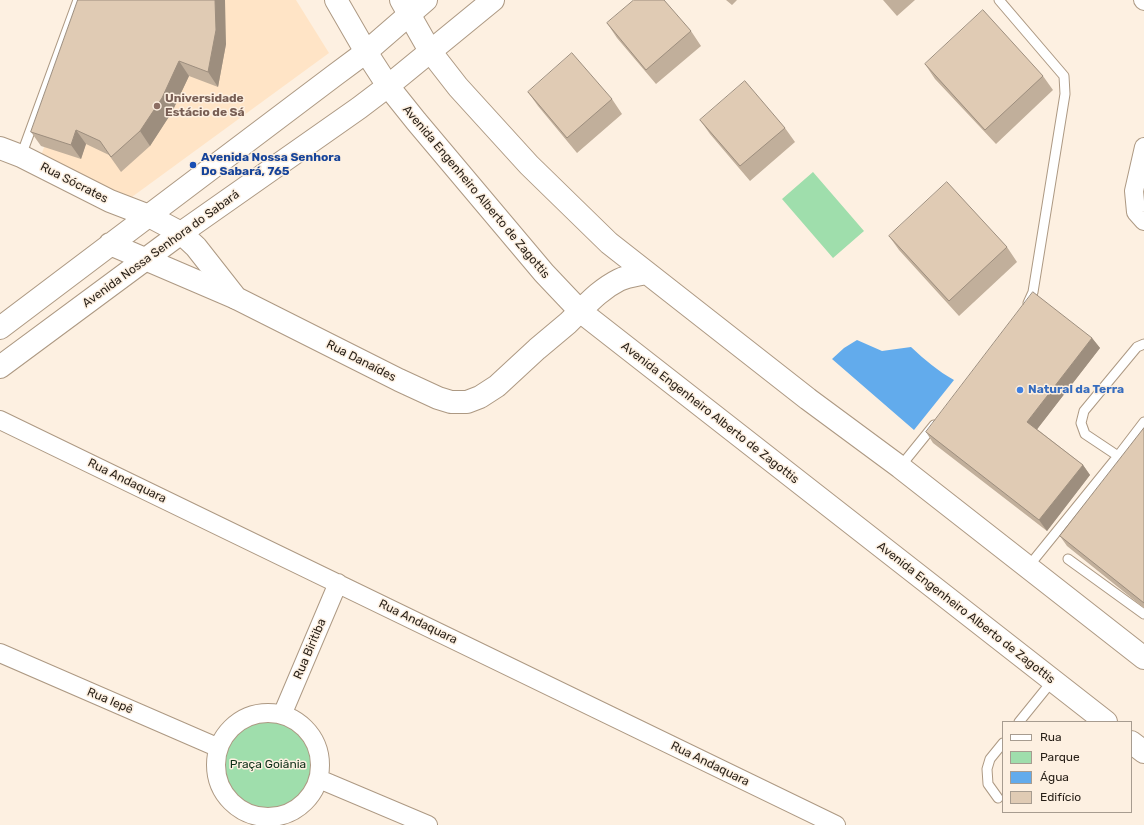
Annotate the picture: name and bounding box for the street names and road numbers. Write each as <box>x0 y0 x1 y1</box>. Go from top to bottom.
street label: Avenida Engenheiro Alberto de Zagottis <box>399 103 553 281</box>
street label: Rua Sócrates <box>38 160 110 206</box>
street label: Avenida Nossa Senhora do Sabará <box>80 187 242 311</box>
street label: Rua Danaídes <box>324 337 398 385</box>
street label: Avenida Engenheiro Alberto de Zagottis <box>618 339 802 487</box>
street label: Rua Andaquara <box>85 456 169 506</box>
street label: Avenida Engenheiro Alberto de Zagottis <box>874 539 1058 687</box>
street label: Rua Andaquara <box>376 597 460 647</box>
street label: Rua Biritiba <box>291 617 329 681</box>
street label: Rua Iepê <box>85 685 135 717</box>
street label: Rua Andaquara <box>668 739 752 789</box>

